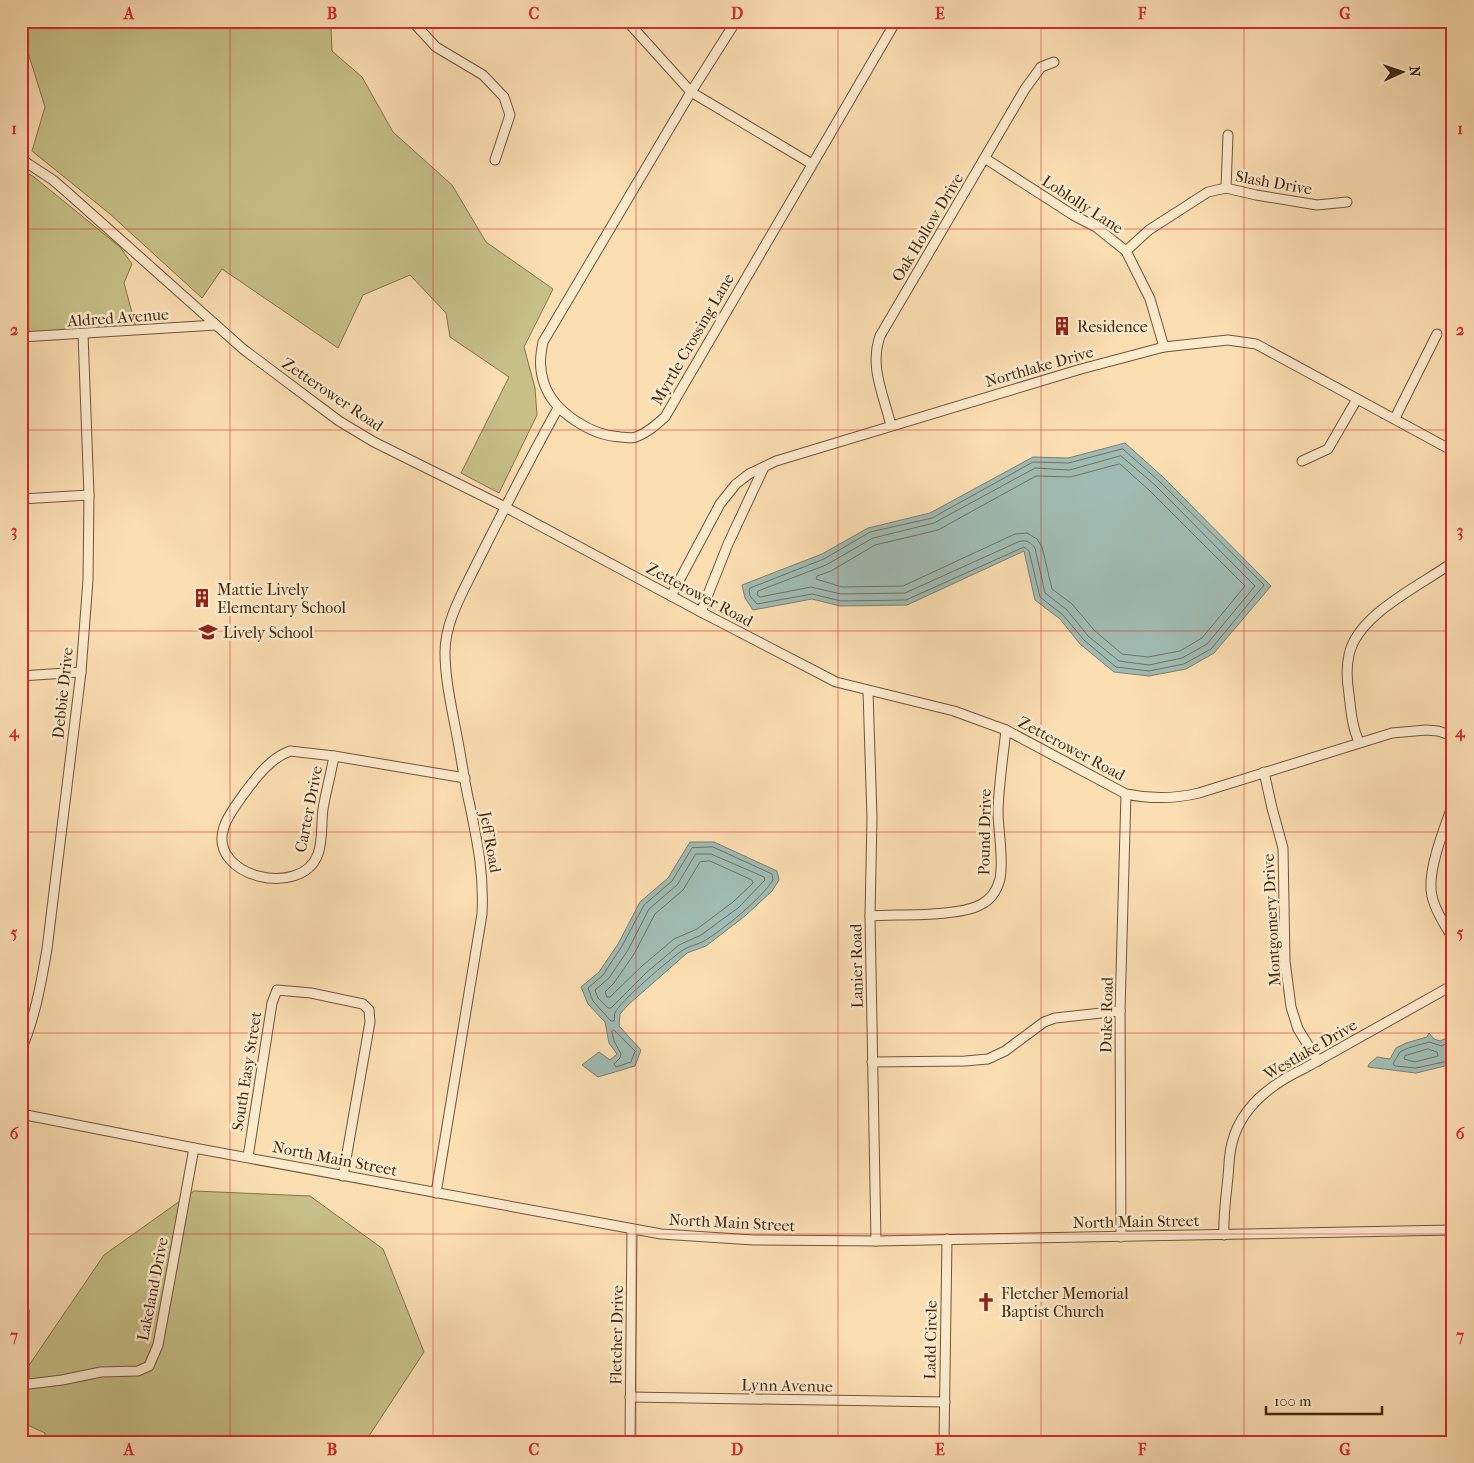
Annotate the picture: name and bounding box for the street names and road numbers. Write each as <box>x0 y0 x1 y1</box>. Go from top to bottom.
street label: Slash Drive <box>1234 166 1314 199</box>
street label: Oak Hollow Drive <box>888 170 967 285</box>
street label: Loblolly Lane <box>1039 171 1127 238</box>
street label: Myrtle Crossing Lane <box>647 270 738 408</box>
street label: Aldred Avenue <box>66 304 170 331</box>
street label: Northlake Drive <box>983 342 1096 391</box>
street label: Zetterower Road <box>279 354 387 435</box>
street label: Zetterower Road <box>643 558 757 631</box>
street label: Debbie Drive <box>48 646 77 740</box>
street label: Zetterower Road <box>1015 712 1129 785</box>
street label: Carter Drive <box>291 764 326 854</box>
street label: Pound Drive <box>974 788 995 876</box>
street label: Jeff Road <box>475 808 505 875</box>
street label: Montgomery Drive <box>1259 853 1284 987</box>
street label: Lanier Road <box>846 923 867 1009</box>
street label: Duke Road <box>1096 976 1117 1053</box>
street label: South Easy Street <box>228 1010 265 1132</box>
street label: Westlake Drive <box>1259 1015 1360 1084</box>
street label: North Main Street <box>271 1137 399 1180</box>
street label: North Main Street <box>668 1210 796 1235</box>
street label: North Main Street <box>1073 1211 1200 1232</box>
street label: Lakeland Drive <box>133 1236 172 1343</box>
street label: Fletcher Drive <box>606 1285 627 1385</box>
street label: Ladd Circle <box>920 1300 941 1380</box>
street label: Lynn Avenue <box>741 1375 833 1396</box>

